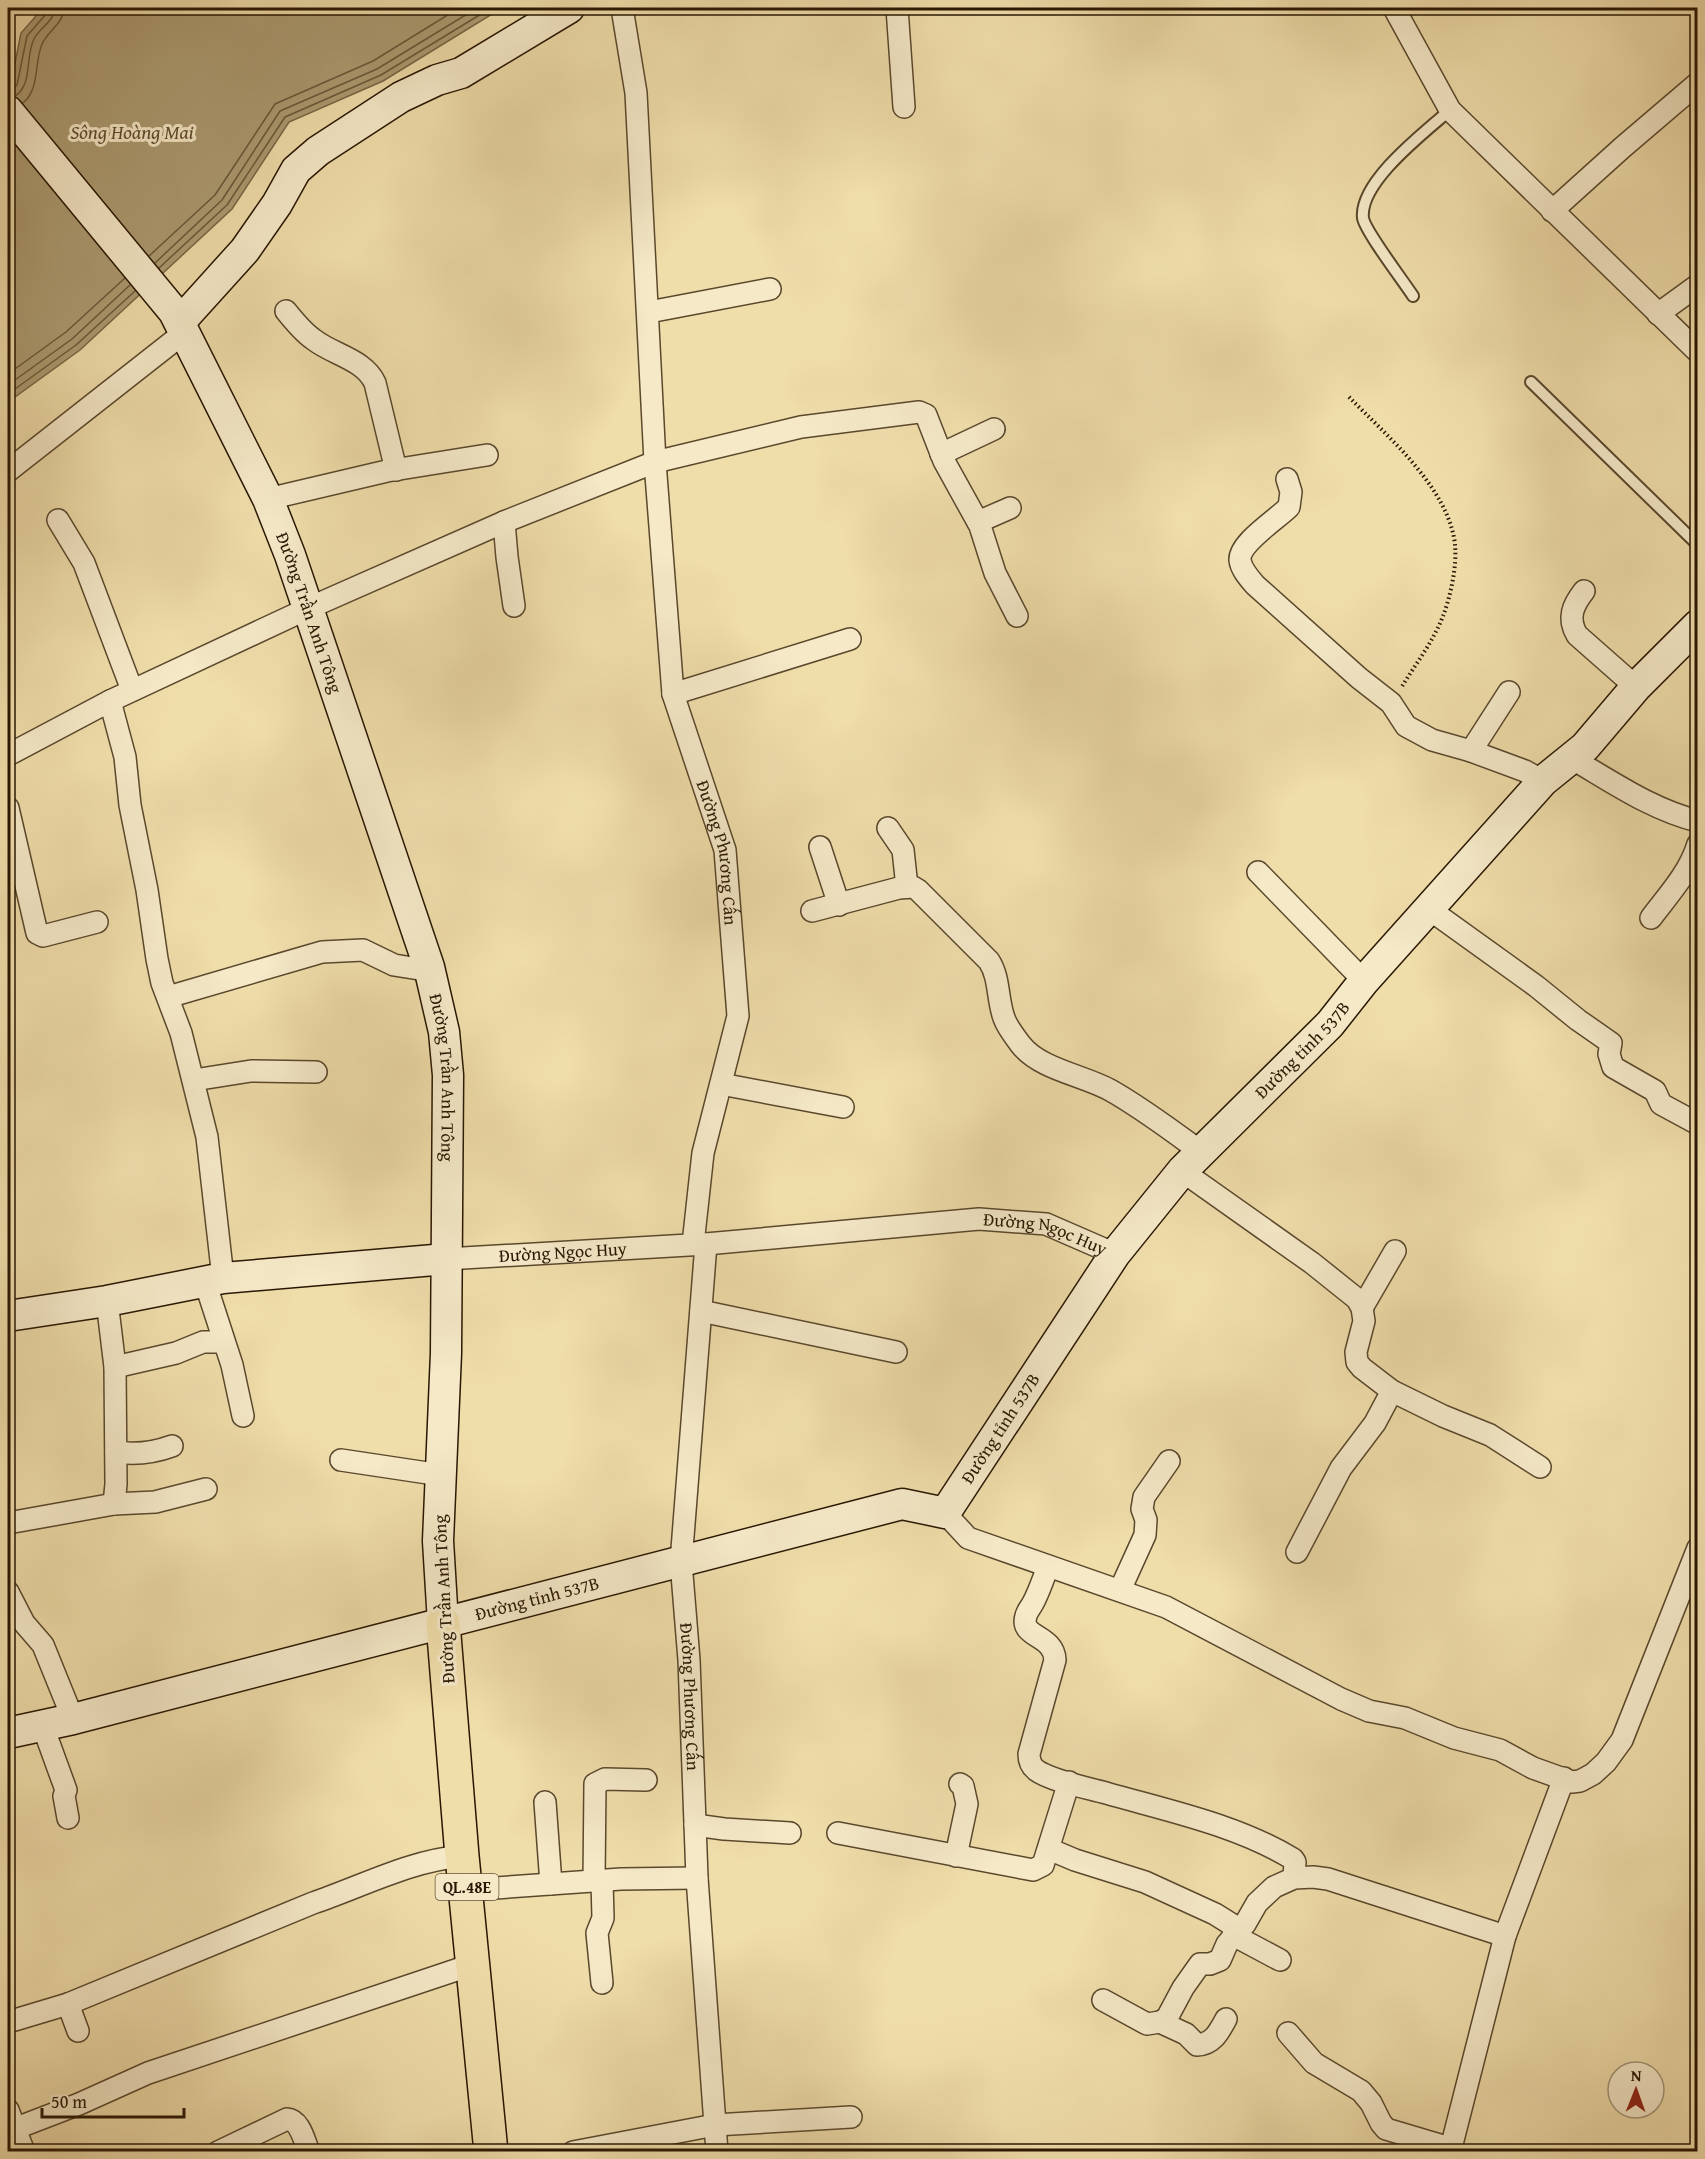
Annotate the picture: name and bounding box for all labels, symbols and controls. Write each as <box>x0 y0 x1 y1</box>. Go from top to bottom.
water label: Sông Hoàng Mai <box>70 117 194 146</box>
street label: Đường Trần Anh Tông <box>269 528 350 697</box>
street label: Đường Phương Cấn <box>690 777 745 926</box>
street label: Đường Trần Anh Tông <box>423 991 462 1162</box>
street label: Đường tỉnh 537B <box>1248 995 1356 1105</box>
street label: Đường Ngọc Huy <box>982 1205 1111 1262</box>
street label: Đường Ngọc Huy <box>498 1235 627 1269</box>
street label: Đường tỉnh 537B <box>954 1368 1046 1489</box>
street label: Đường Trần Anh Tông <box>426 1514 461 1684</box>
street label: Đường tỉnh 537B <box>472 1569 602 1627</box>
street label: Đường Phương Cấn <box>673 1622 707 1771</box>
road number: QL.48E <box>436 1874 498 1900</box>
north arrow <box>1606 2060 1666 2120</box>
text: N <box>1631 2063 1642 2087</box>
scale bar <box>42 2081 184 2119</box>
text: 50 m <box>51 2088 87 2115</box>

